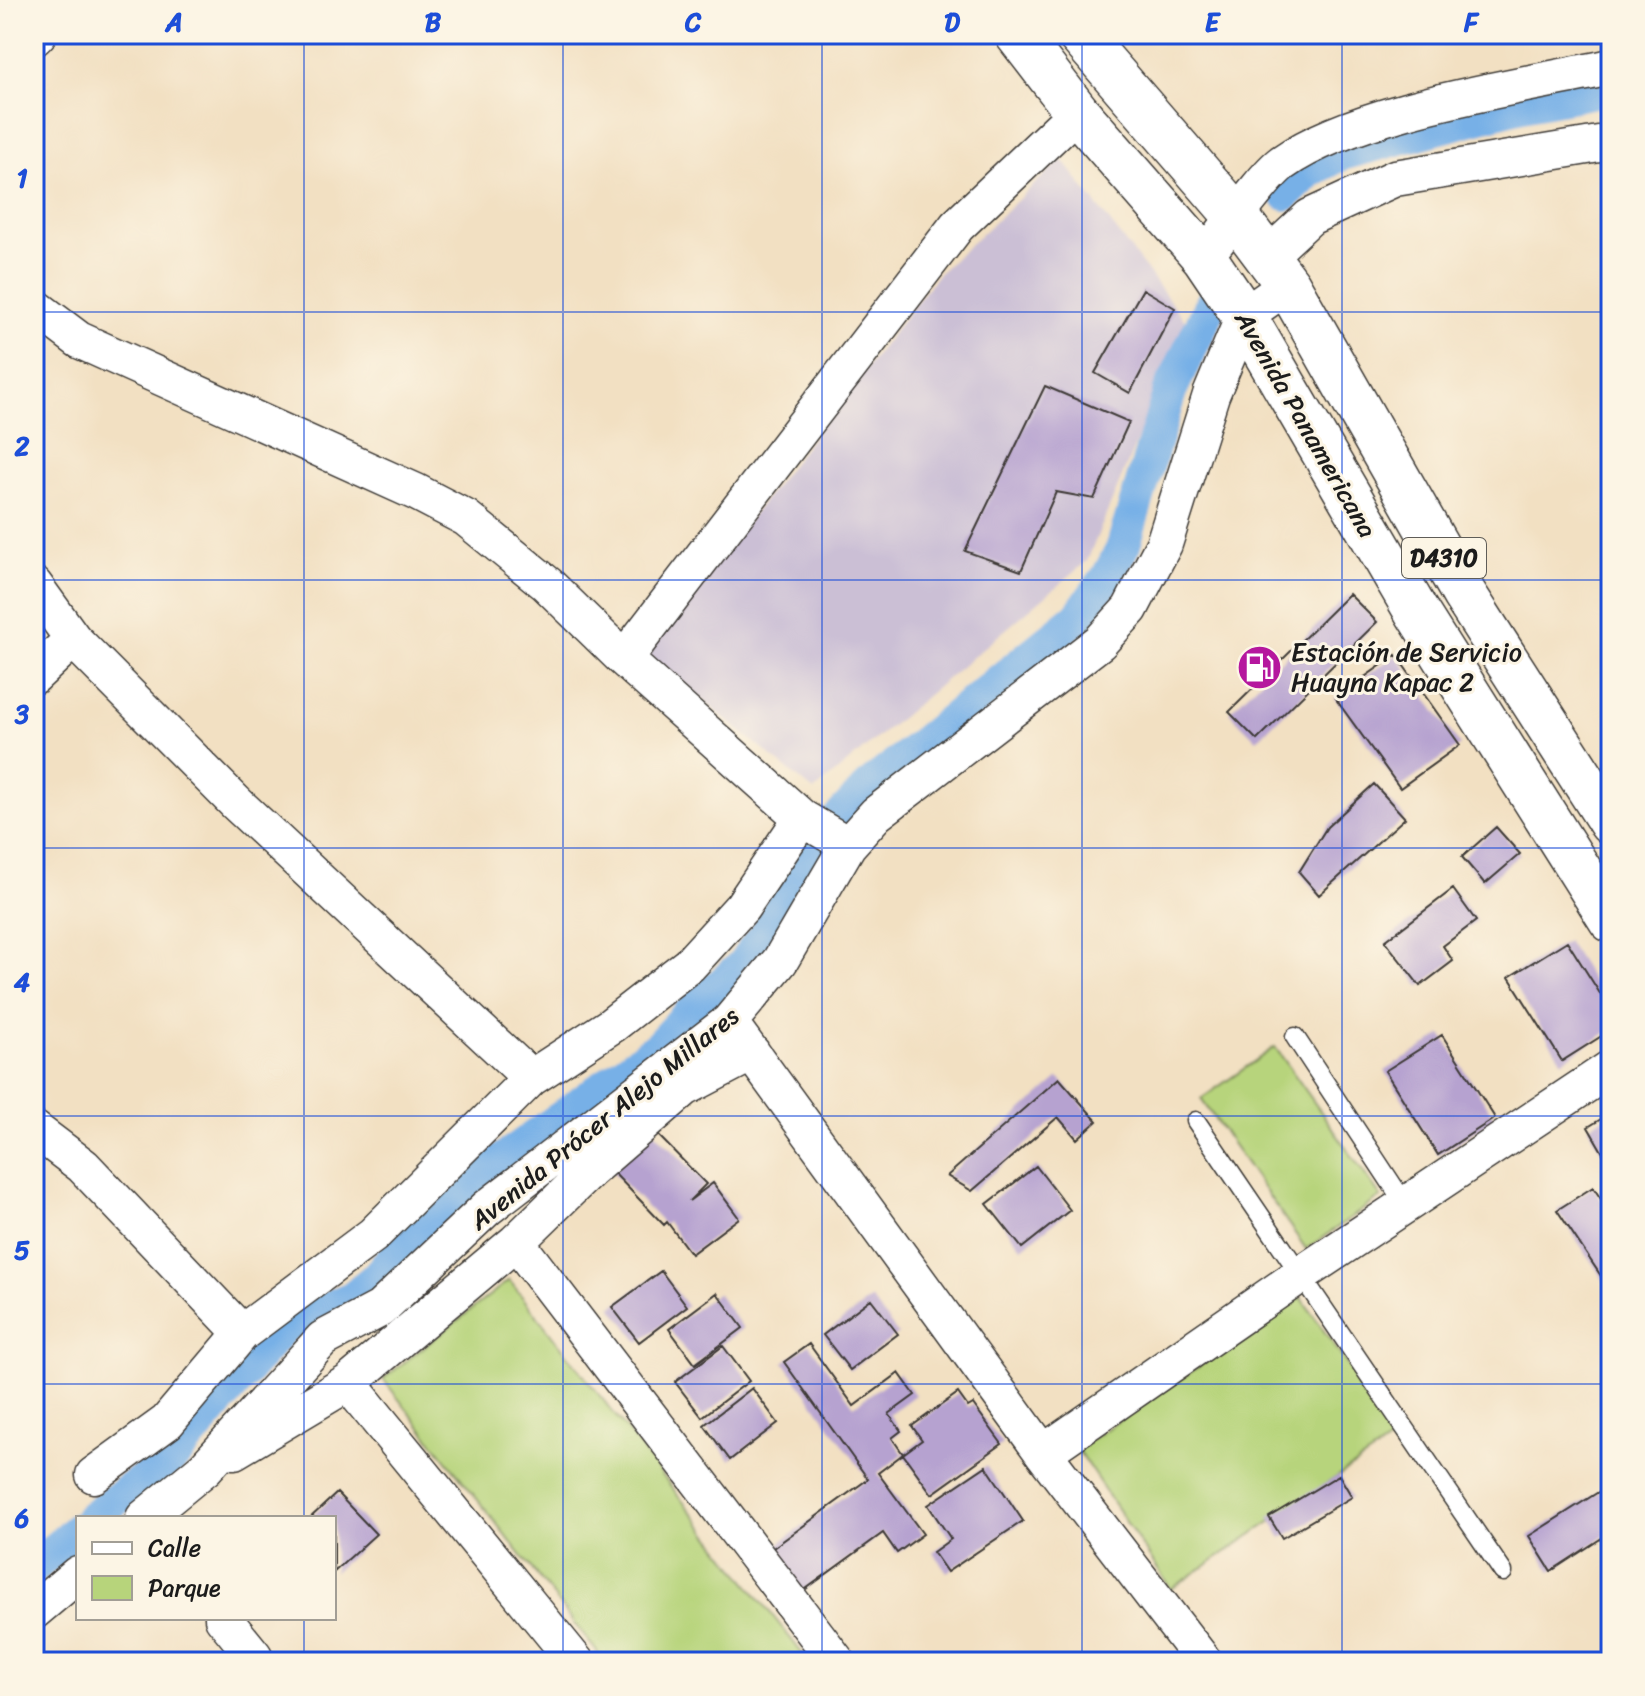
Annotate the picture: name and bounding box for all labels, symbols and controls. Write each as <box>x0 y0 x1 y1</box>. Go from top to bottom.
text: A <box>164 0 183 45</box>
text: B <box>425 0 442 45</box>
text: C <box>684 0 702 45</box>
text: D <box>944 0 960 45</box>
text: E <box>1205 0 1222 45</box>
text: F <box>1463 0 1480 45</box>
text: 1 <box>16 155 28 201</box>
street label: Avenida Panamericana <box>1221 301 1390 547</box>
text: 2 <box>13 423 30 469</box>
road number: D4310 <box>1402 538 1486 578</box>
place label: Estación de Servicio Huayna Kapac 2 <box>1291 629 1522 705</box>
fuel station icon: Estación de Servicio Huayna Kapac 2 <box>1236 643 1284 691</box>
text: 3 <box>14 691 30 737</box>
text: 4 <box>14 959 30 1005</box>
street label: Avenida Prócer Alejo Millares <box>458 994 750 1242</box>
text: 5 <box>14 1227 30 1273</box>
text: 6 <box>14 1495 30 1541</box>
legend <box>76 1516 336 1620</box>
text: Calle <box>148 1527 201 1569</box>
text: Parque <box>148 1567 221 1609</box>

